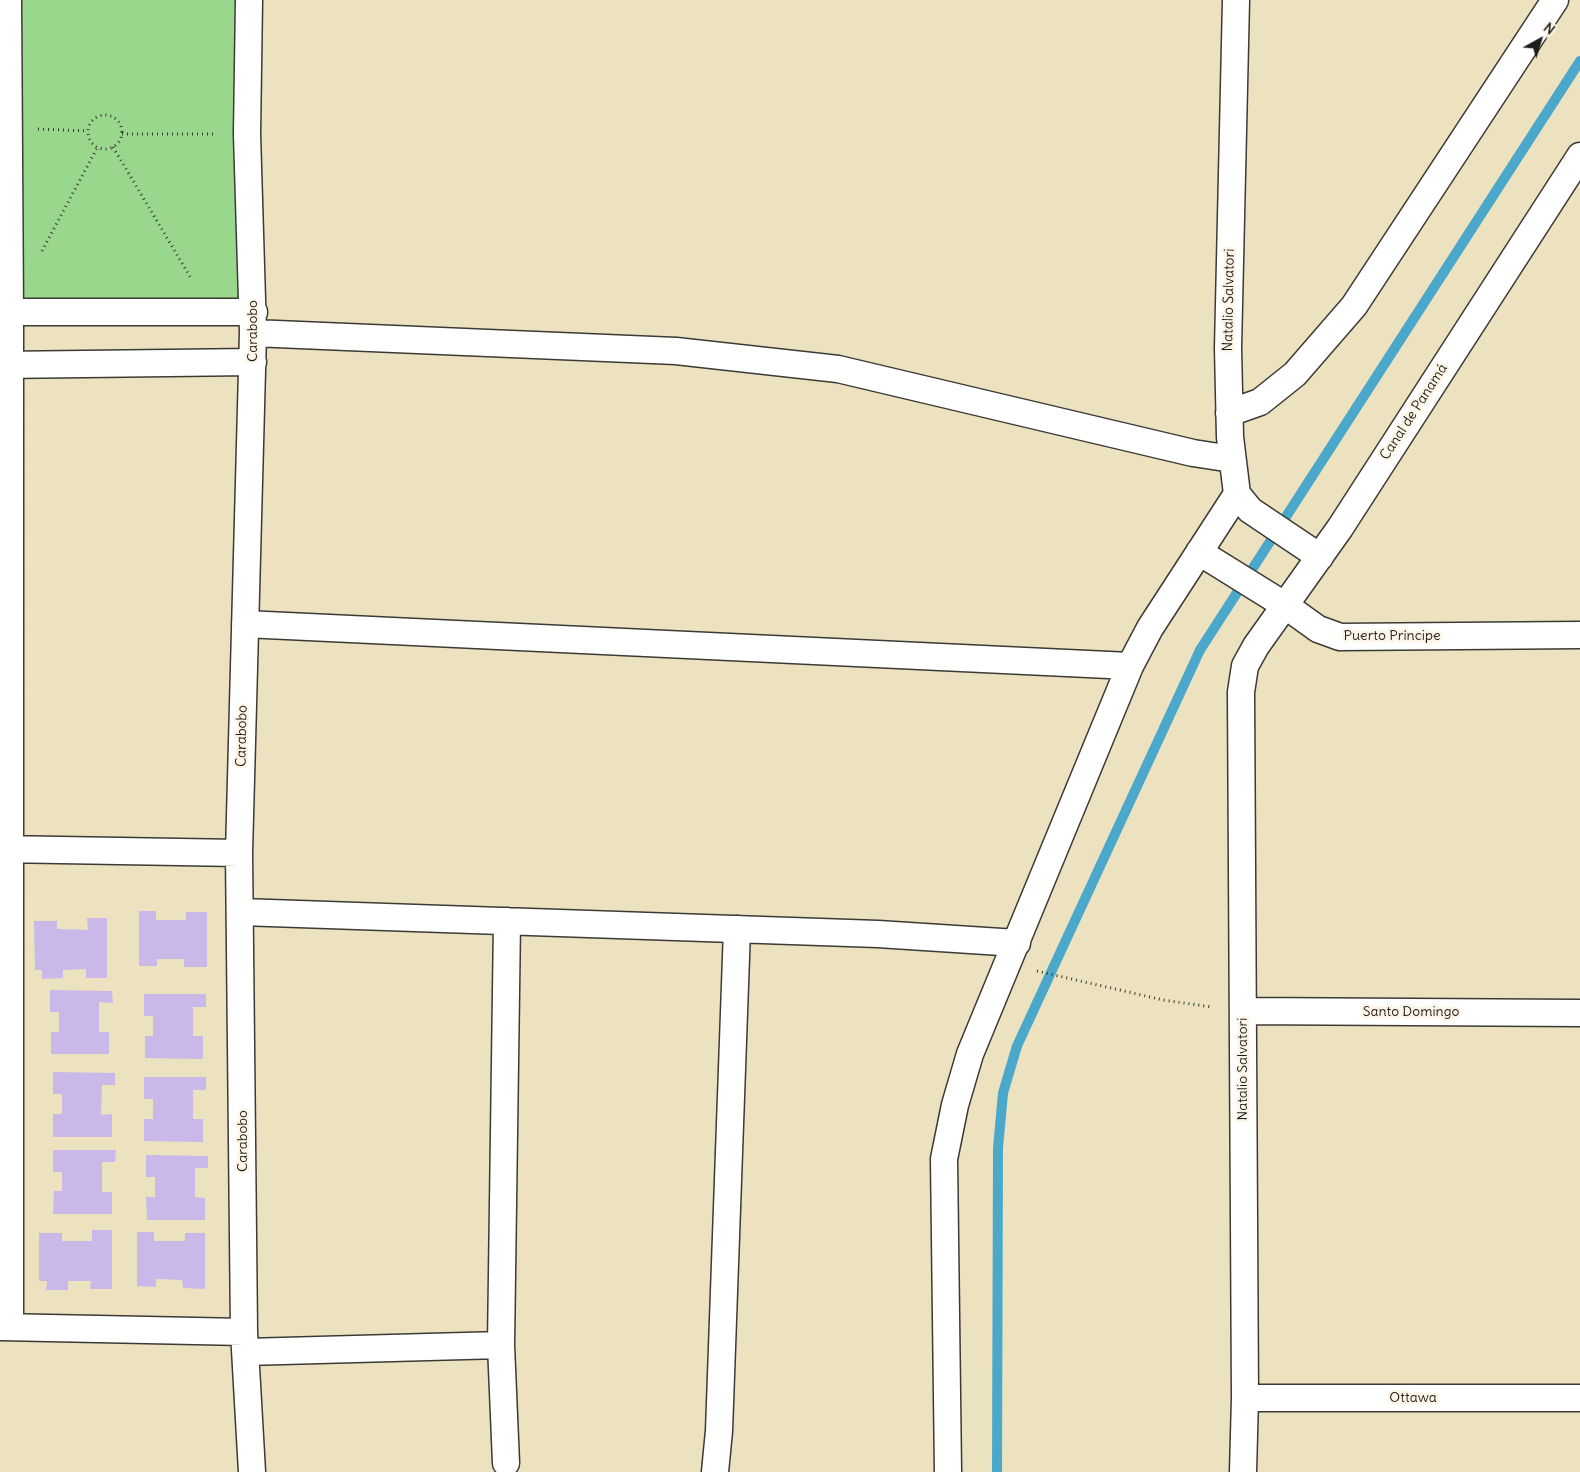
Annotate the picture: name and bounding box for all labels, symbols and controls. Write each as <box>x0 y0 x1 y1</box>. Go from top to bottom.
north arrow <box>1515 15 1565 65</box>
text: N <box>1540 18 1559 38</box>
street label: Natalio Salvatori <box>1220 248 1238 352</box>
street label: Carabobo <box>245 300 261 362</box>
street label: Canal de Panamá <box>1377 361 1451 463</box>
street label: Puerto Príncipe <box>1344 628 1440 644</box>
street label: Carabobo <box>233 705 251 767</box>
street label: Santo Domingo <box>1363 1004 1459 1020</box>
street label: Natalio Salvatori <box>1235 1018 1251 1120</box>
street label: Carabobo <box>235 1110 251 1172</box>
street label: Ottawa <box>1389 1390 1437 1406</box>

